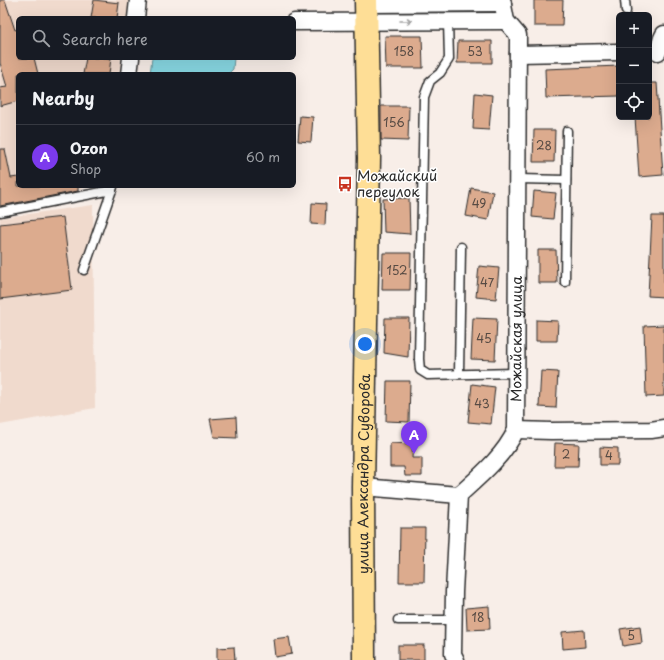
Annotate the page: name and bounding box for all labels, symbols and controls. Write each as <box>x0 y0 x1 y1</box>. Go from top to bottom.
map controls <box>616 12 652 120</box>
button: + <box>616 12 652 48</box>
search box <box>16 16 296 60</box>
one-way arrow <box>399 17 412 25</box>
icon: search <box>30 27 52 49</box>
text: Search here <box>62 27 148 50</box>
house number: 158 <box>394 42 414 60</box>
house number: 53 <box>467 42 483 60</box>
button: − <box>616 48 652 84</box>
button: locate <box>616 84 652 120</box>
text: Nearby <box>32 85 94 111</box>
house number: 156 <box>383 113 405 131</box>
text: Ozon <box>70 136 108 159</box>
house number: 28 <box>536 136 552 154</box>
text: A <box>40 147 50 166</box>
text: 60 m <box>246 147 280 166</box>
text: Shop <box>70 159 101 178</box>
place label: Можайский переулок <box>357 165 437 202</box>
bus stop icon: Можайский переулок <box>336 175 354 193</box>
house number: 49 <box>472 194 486 212</box>
house number: 152 <box>386 261 408 279</box>
house number: 47 <box>480 273 495 291</box>
street label: Можайская улица <box>505 276 527 402</box>
house number: 45 <box>476 329 492 347</box>
your location <box>355 334 375 354</box>
street label: улица Александра Суворова <box>352 374 375 574</box>
house number: 43 <box>474 394 490 412</box>
pin: A <box>401 421 427 454</box>
house number: 2 <box>562 445 570 463</box>
house number: 4 <box>605 446 613 464</box>
house number: 18 <box>472 608 484 626</box>
house number: 5 <box>627 626 635 644</box>

